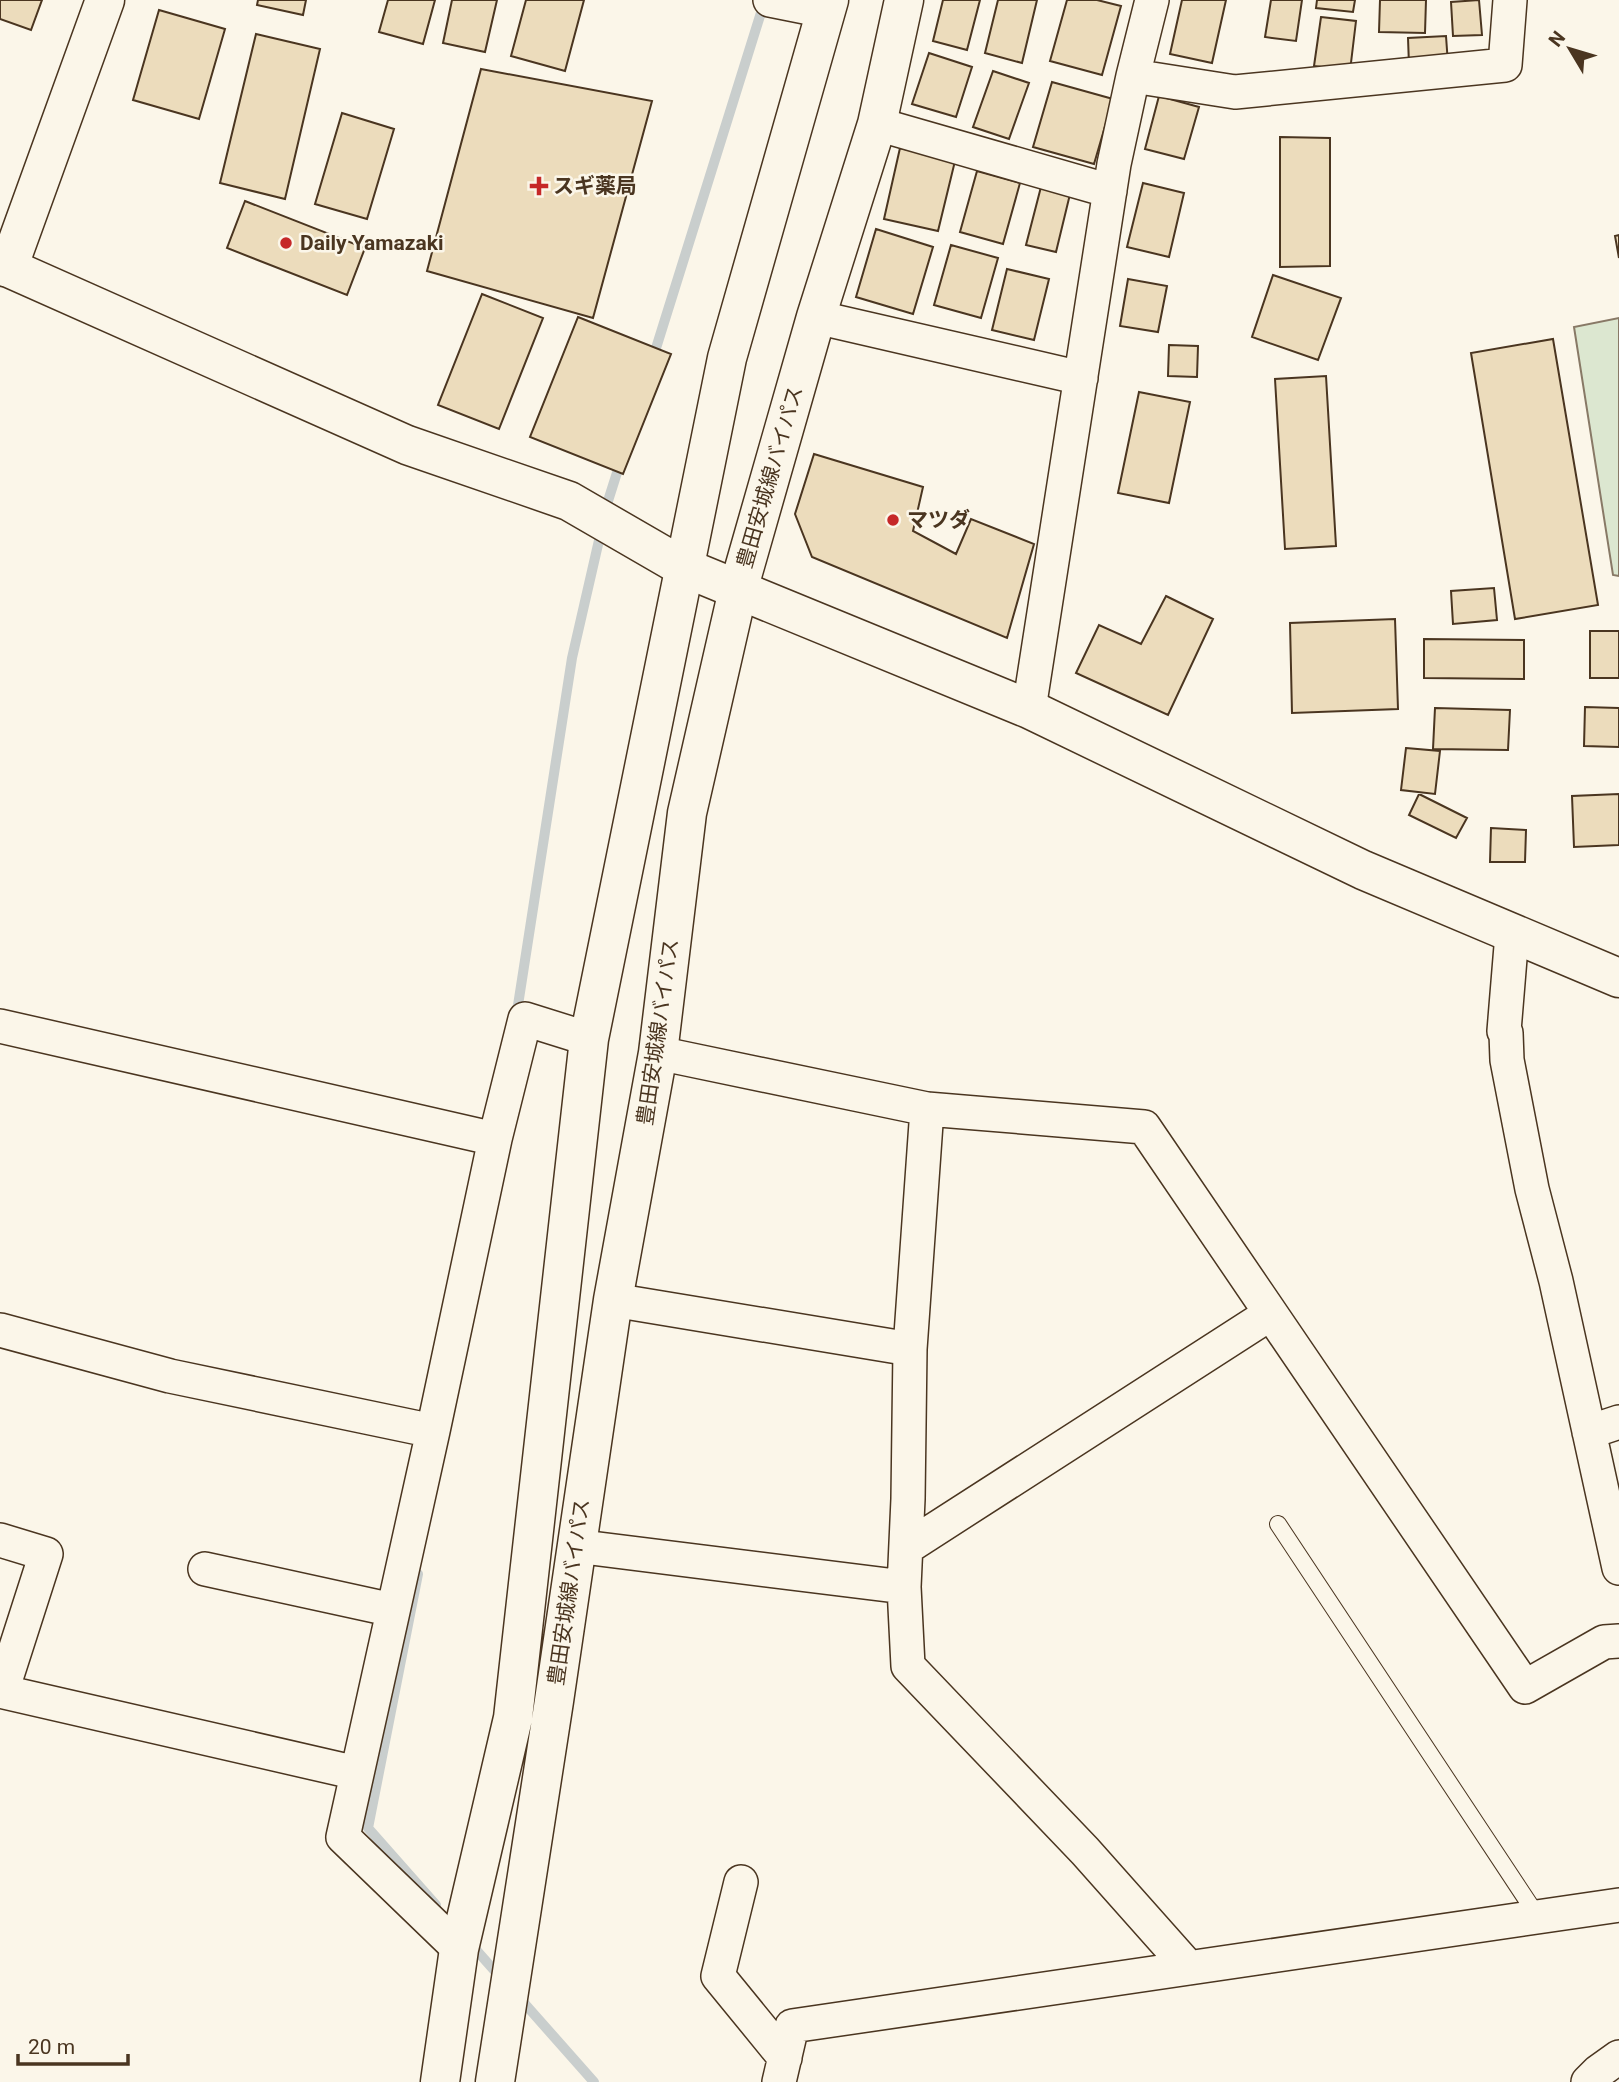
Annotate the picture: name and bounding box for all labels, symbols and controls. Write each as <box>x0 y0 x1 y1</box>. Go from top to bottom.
north arrow <box>1535 14 1605 84</box>
text: N <box>1544 26 1570 51</box>
place label: スギ薬局 <box>553 174 637 198</box>
marker: スギ薬局 <box>531 178 547 194</box>
place label: Daily Yamazaki <box>300 231 443 255</box>
marker: Daily Yamazaki <box>278 235 294 251</box>
street label: 豊田安城線バイパス <box>732 383 808 571</box>
place label: マツダ <box>907 508 970 532</box>
marker: マツダ <box>885 512 901 528</box>
street label: 豊田安城線バイパス <box>633 937 683 1127</box>
street label: 豊田安城線バイパス <box>544 1497 594 1687</box>
scale bar <box>18 2022 128 2066</box>
text: 20 m <box>28 2035 75 2059</box>

